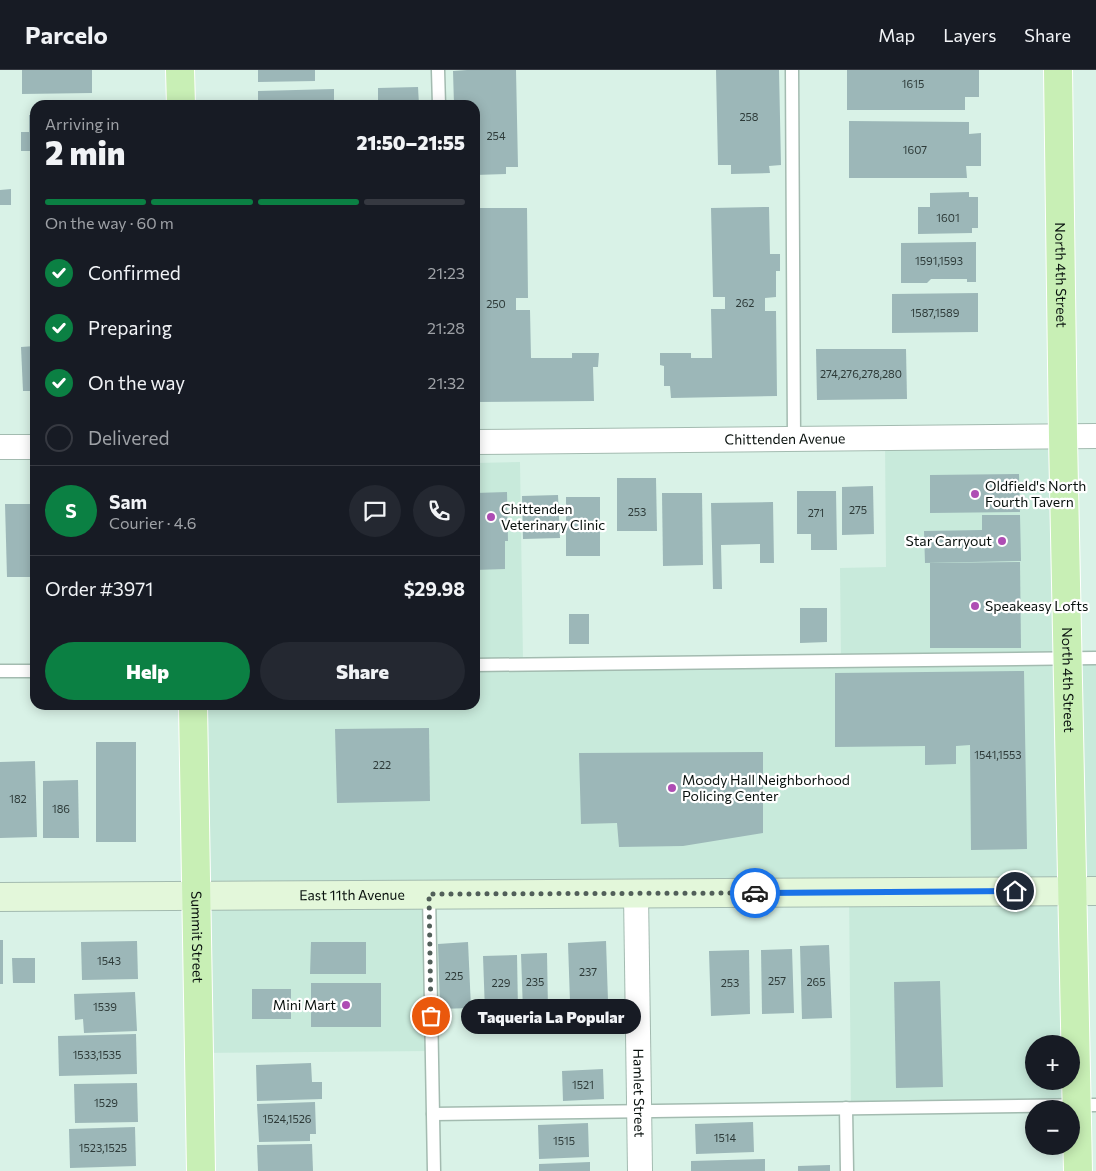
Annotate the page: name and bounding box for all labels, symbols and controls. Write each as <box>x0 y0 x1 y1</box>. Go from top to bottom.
text: Parcelo <box>25 20 108 49</box>
text: Map <box>878 24 915 46</box>
text: Layers <box>943 24 996 46</box>
text: Share <box>1024 24 1071 46</box>
house number: 1615 <box>902 77 924 90</box>
house number: 258 <box>739 110 759 123</box>
text: Arriving in <box>45 114 119 133</box>
house number: 254 <box>486 129 506 142</box>
text: 21:50–21:55 <box>357 131 465 154</box>
text: 2 min <box>45 132 125 172</box>
house number: 1607 <box>903 143 927 156</box>
house number: 1601 <box>936 211 960 224</box>
text: On the way · 60 m <box>45 213 174 232</box>
street label: North 4th Street <box>1052 222 1071 328</box>
house number: 1591,1593 <box>915 254 963 267</box>
icon: check <box>45 259 73 287</box>
text: Confirmed <box>88 261 181 284</box>
text: 21:23 <box>428 263 465 282</box>
house number: 262 <box>736 296 754 309</box>
house number: 250 <box>486 297 506 310</box>
house number: 1587,1589 <box>911 306 960 319</box>
icon: check <box>45 314 73 342</box>
text: Preparing <box>88 316 172 339</box>
text: 21:28 <box>427 318 465 337</box>
house number: 274,276,278,280 <box>820 367 902 380</box>
icon: check <box>45 369 73 397</box>
text: On the way <box>88 371 185 394</box>
text: 21:32 <box>428 373 465 392</box>
text: Delivered <box>88 426 169 449</box>
street label: Chittenden Avenue <box>724 429 846 448</box>
place label: Oldfield's North Fourth Tavern <box>985 477 1086 510</box>
button: chat <box>349 485 401 537</box>
button: phone <box>413 485 465 537</box>
marker: Oldfield's North Fourth Tavern <box>969 488 981 500</box>
text: Sam <box>109 490 147 513</box>
text: S <box>65 499 77 522</box>
place label: Chittenden Veterinary Clinic <box>501 500 605 533</box>
house number: 275 <box>849 503 867 516</box>
house number: 253 <box>628 505 646 518</box>
house number: 271 <box>808 506 824 519</box>
marker: Chittenden Veterinary Clinic <box>485 511 497 523</box>
text: Courier · 4.6 <box>109 513 196 532</box>
place label: Star Carryout <box>906 532 992 549</box>
marker: Star Carryout <box>996 535 1008 547</box>
text: Order #3971 <box>45 577 153 600</box>
text: $29.98 <box>404 577 465 600</box>
place label: Speakeasy Lofts <box>985 597 1088 614</box>
marker: Speakeasy Lofts <box>969 600 981 612</box>
street label: North 4th Street <box>1059 627 1078 733</box>
button: Help <box>45 642 250 700</box>
button: Share <box>260 642 465 700</box>
house number: 1541,1553 <box>974 748 1022 761</box>
house number: 222 <box>373 758 391 771</box>
place label: Moody Hall Neighborhood Policing Center <box>682 771 850 804</box>
marker: Moody Hall Neighborhood Policing Center <box>666 782 678 794</box>
house number: 182 <box>9 792 27 805</box>
house number: 186 <box>52 802 70 815</box>
courier <box>730 868 780 918</box>
pin <box>994 870 1036 912</box>
icon: home <box>1001 877 1029 905</box>
icon: car <box>741 879 769 907</box>
street label: East 11th Avenue <box>299 886 405 903</box>
street label: Summit Street <box>188 891 207 983</box>
house number: 1543 <box>97 954 121 967</box>
house number: 237 <box>579 965 597 978</box>
house number: 225 <box>445 969 463 982</box>
house number: 257 <box>768 974 786 987</box>
house number: 235 <box>526 975 544 988</box>
house number: 265 <box>806 975 826 988</box>
house number: 229 <box>492 976 511 989</box>
house number: 253 <box>721 976 739 989</box>
pin <box>410 995 452 1037</box>
place label: Mini Mart <box>273 996 336 1013</box>
callout: Taqueria La Popular <box>461 998 641 1034</box>
marker: Mini Mart <box>340 999 352 1011</box>
house number: 1539 <box>93 1000 117 1013</box>
icon: bag <box>417 1002 445 1030</box>
text: Taqueria La Popular <box>478 1007 624 1026</box>
map controls <box>1025 1035 1080 1155</box>
button: + <box>1025 1035 1080 1090</box>
house number: 1533,1535 <box>73 1048 121 1061</box>
street label: Hamlet Street <box>630 1048 649 1138</box>
house number: 1521 <box>572 1078 594 1091</box>
house number: 1529 <box>94 1096 118 1109</box>
button: − <box>1025 1100 1080 1155</box>
house number: 1524,1526 <box>263 1112 312 1125</box>
house number: 1514 <box>714 1131 737 1144</box>
house number: 1515 <box>553 1134 575 1147</box>
house number: 1523,1525 <box>79 1141 127 1154</box>

